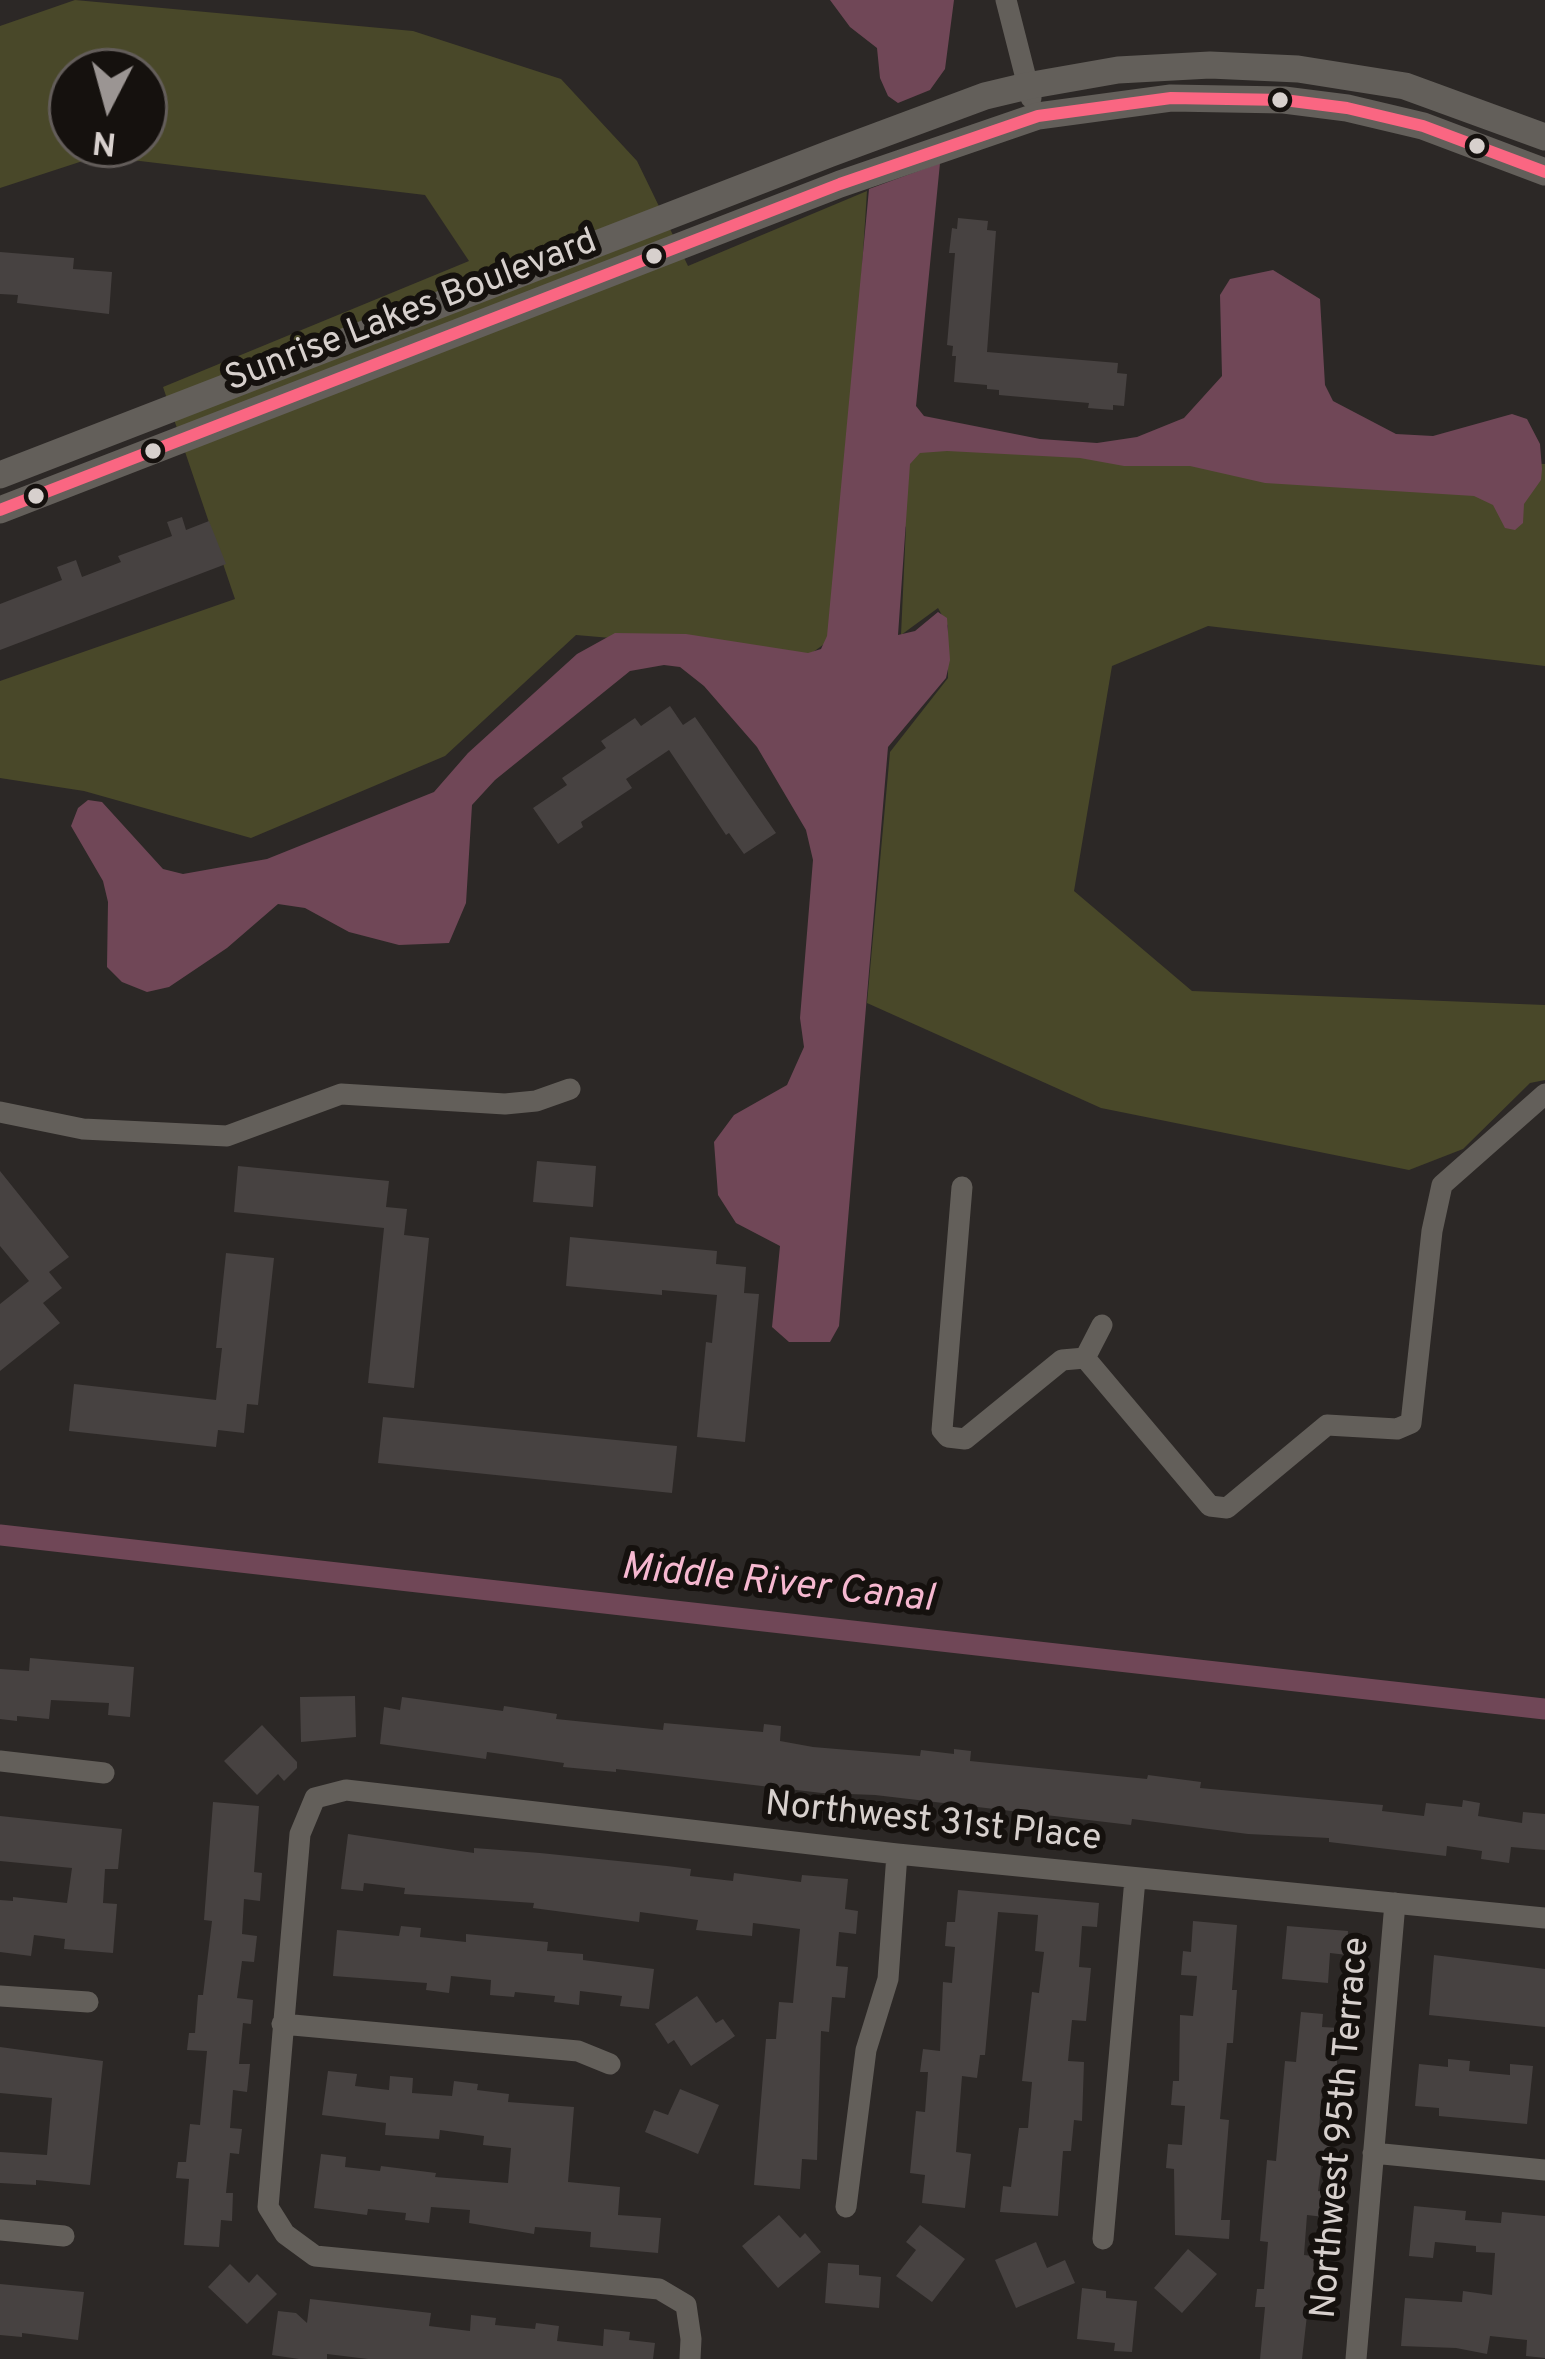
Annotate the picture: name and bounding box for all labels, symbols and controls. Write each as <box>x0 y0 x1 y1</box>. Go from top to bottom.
north arrow <box>48 48 168 168</box>
unlabelled marker <box>1269 89 1291 111</box>
text: N <box>91 119 119 163</box>
unlabelled marker <box>1466 135 1488 157</box>
street label: Sunrise Lakes Boulevard <box>220 222 604 404</box>
unlabelled marker <box>643 245 665 267</box>
unlabelled marker <box>142 440 164 462</box>
unlabelled marker <box>25 485 47 507</box>
water label: Middle River Canal <box>618 1546 936 1626</box>
street label: Northwest 31st Place <box>763 1785 1103 1863</box>
street label: Northwest 95th Terrace <box>1305 1935 1381 2321</box>

